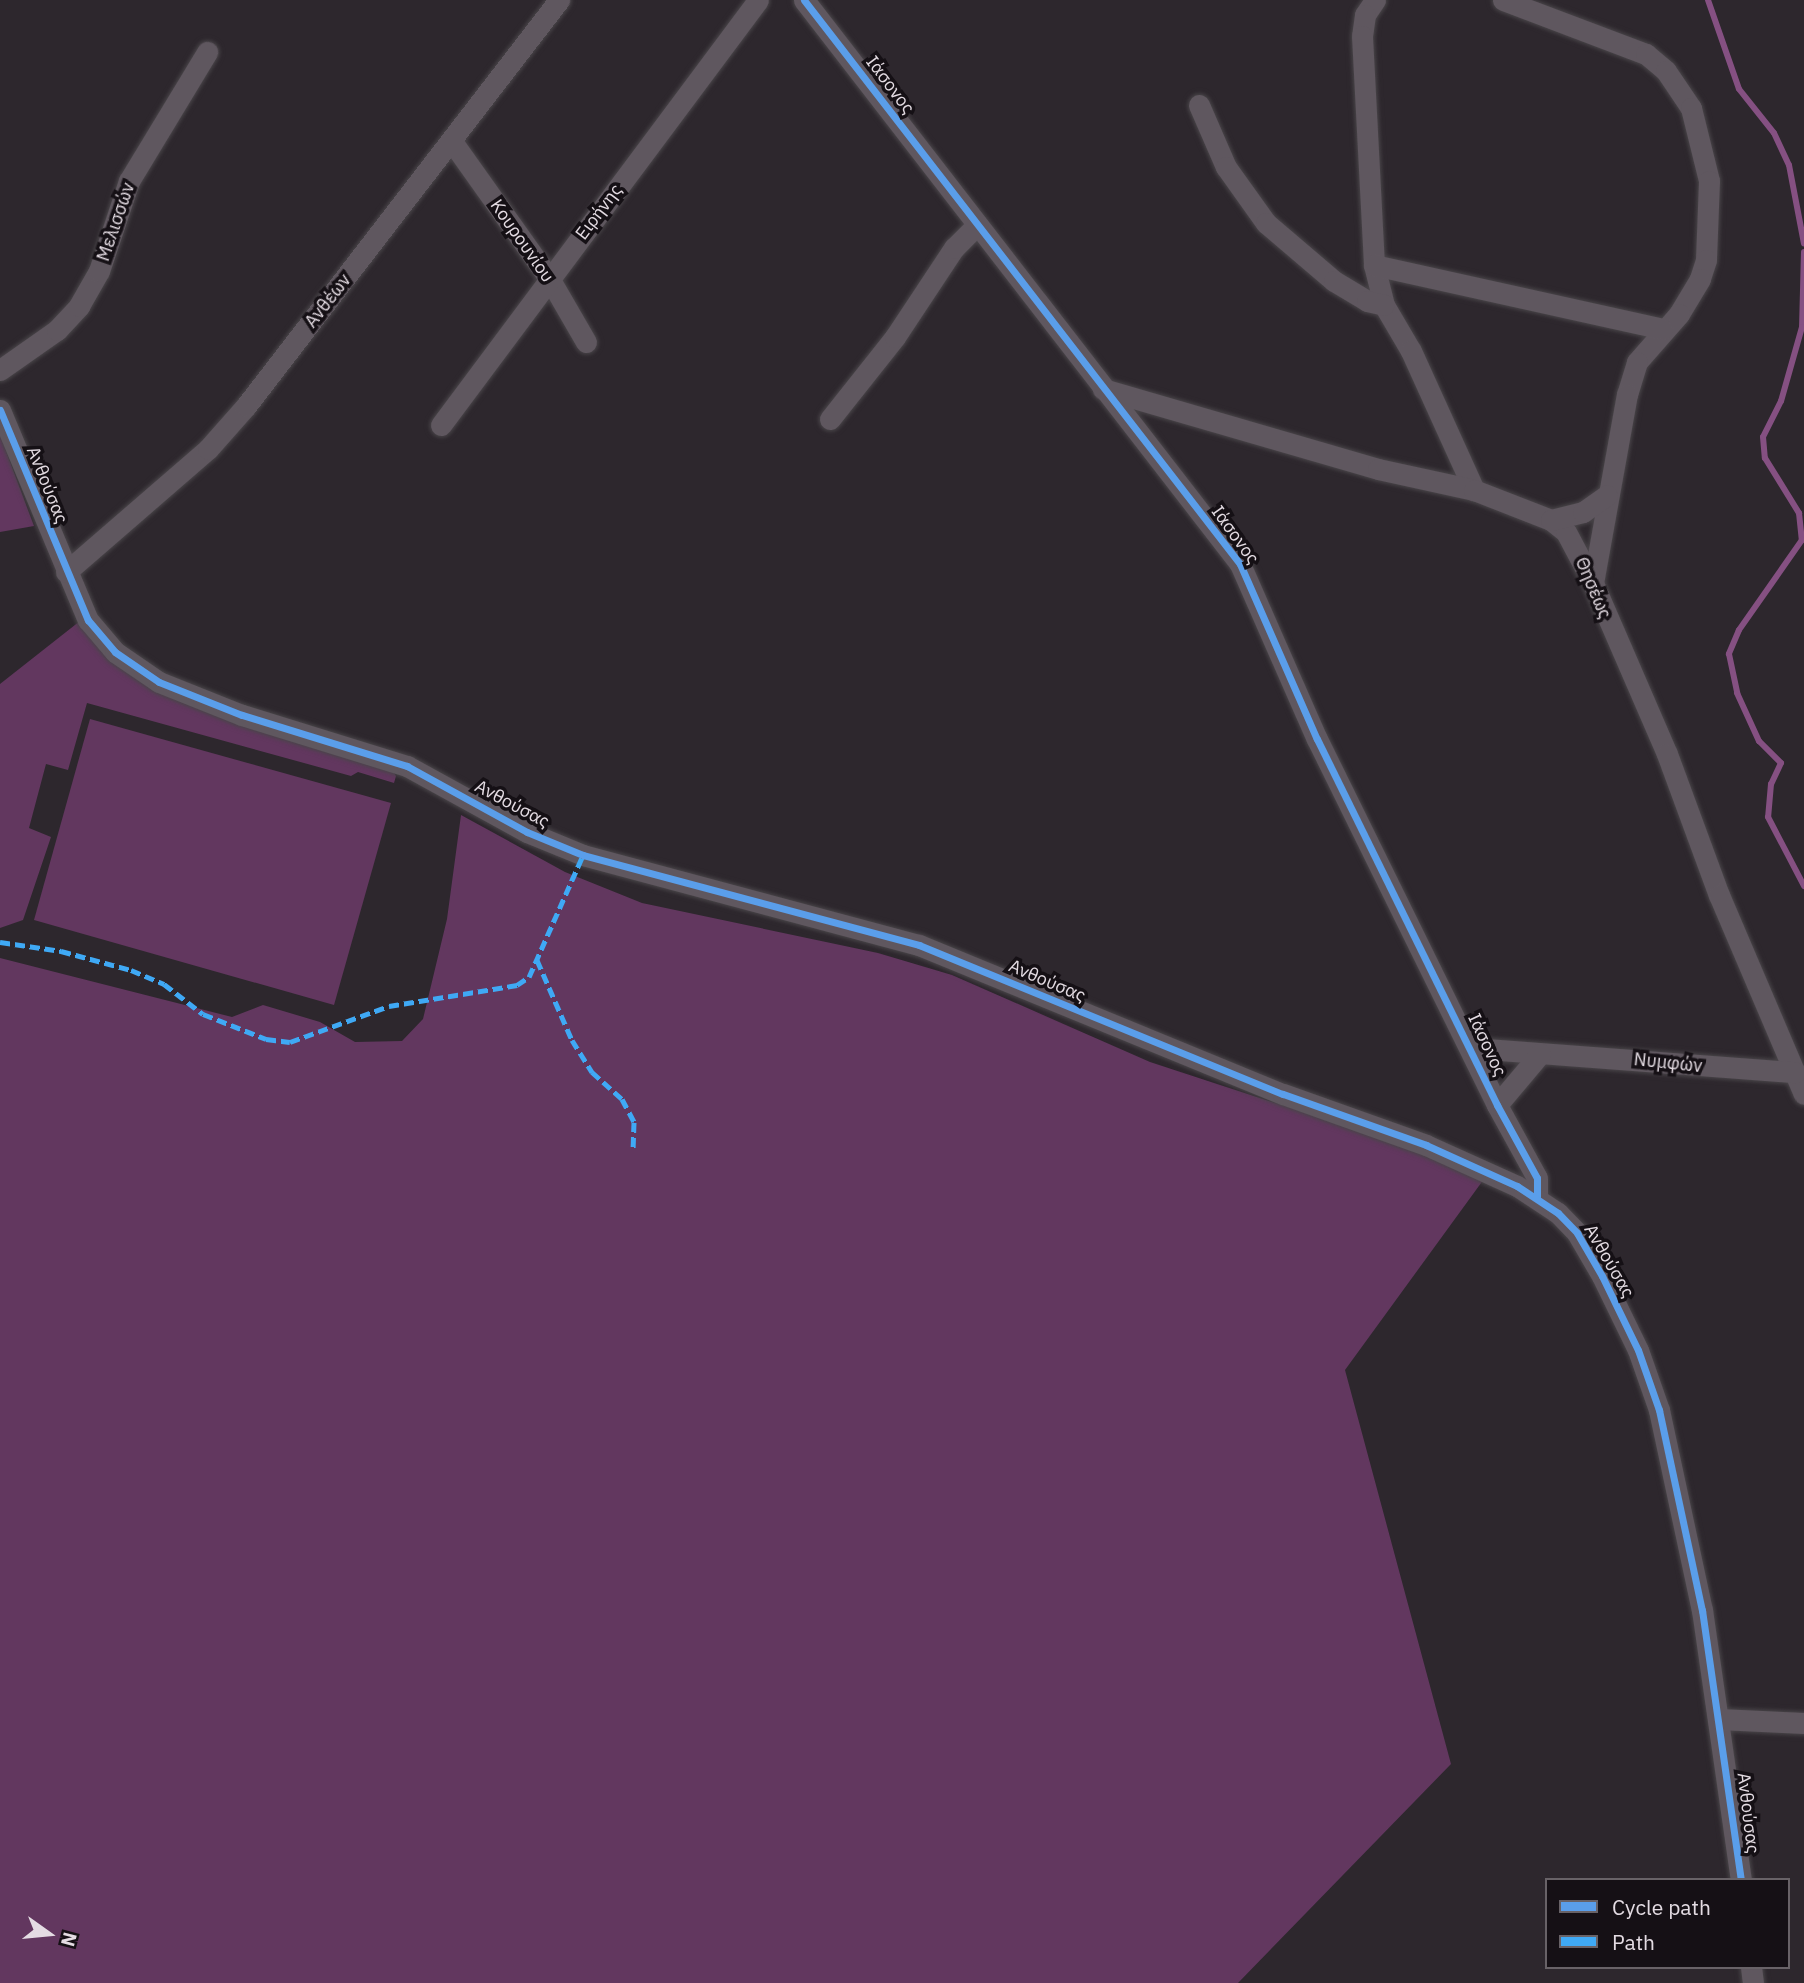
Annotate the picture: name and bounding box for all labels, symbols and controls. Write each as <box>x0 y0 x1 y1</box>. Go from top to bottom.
street label: Ιάσονος <box>861 52 919 118</box>
street label: Μελισσών <box>93 180 139 264</box>
street label: Ειρήνης <box>571 180 627 244</box>
street label: Κουρουνίου <box>486 195 558 287</box>
street label: Ανθέων <box>300 270 356 332</box>
street label: Ανθούσας <box>22 443 72 527</box>
street label: Ιάσονος <box>1207 502 1263 568</box>
street label: Θησέως <box>1570 554 1616 622</box>
street label: Ανθούσας <box>471 775 553 833</box>
street label: Ανθούσας <box>1005 955 1089 1007</box>
street label: Ιάσονος <box>1463 1010 1511 1080</box>
street label: Νυμφών <box>1633 1049 1703 1077</box>
street label: Ανθούσας <box>1579 1220 1639 1302</box>
street label: Ανθούσας <box>1732 1771 1764 1855</box>
legend <box>1545 1878 1790 1969</box>
text: Cycle path <box>1612 1893 1711 1921</box>
north arrow <box>14 1899 84 1969</box>
text: Path <box>1612 1928 1655 1956</box>
text: N <box>56 1930 83 1949</box>

